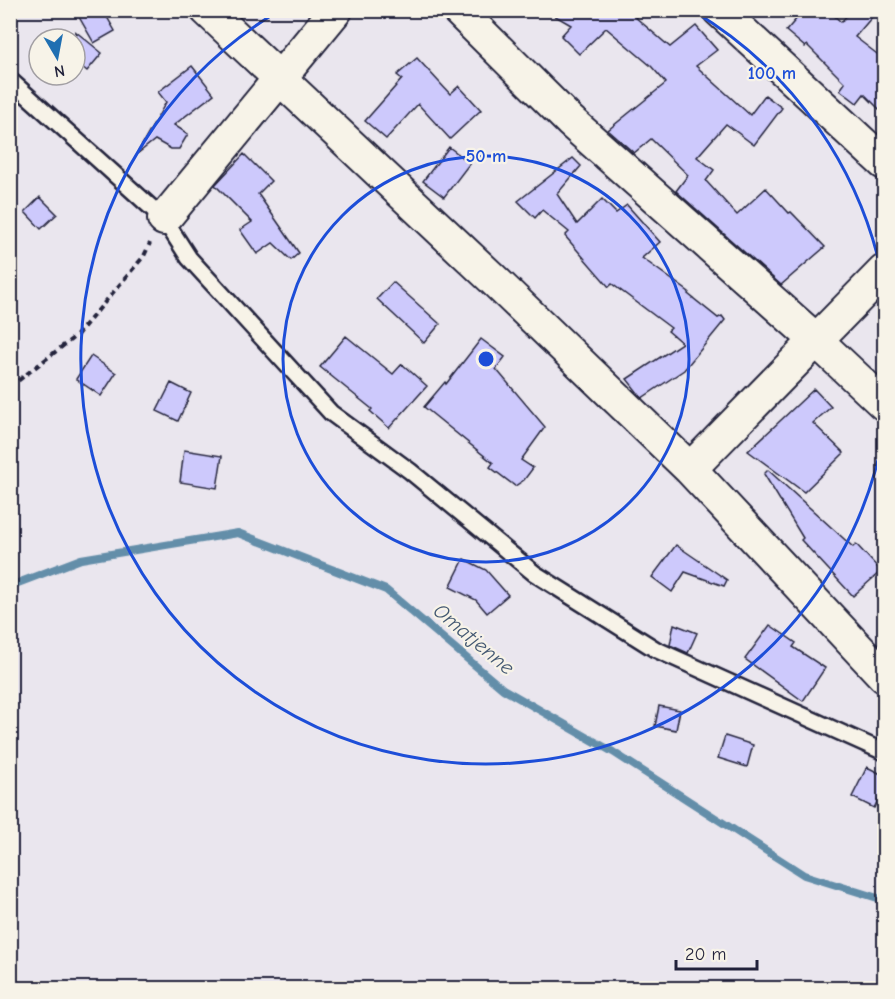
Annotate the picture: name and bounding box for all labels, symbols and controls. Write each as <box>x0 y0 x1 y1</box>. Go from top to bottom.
north arrow <box>27 27 87 87</box>
text: N <box>53 61 66 81</box>
text: 100 m <box>748 63 796 84</box>
text: 50 m <box>466 146 506 167</box>
centre of rings <box>476 349 496 369</box>
water label: Omatjenne <box>429 598 520 680</box>
scale bar <box>676 933 757 971</box>
text: 20 m <box>685 944 726 965</box>

